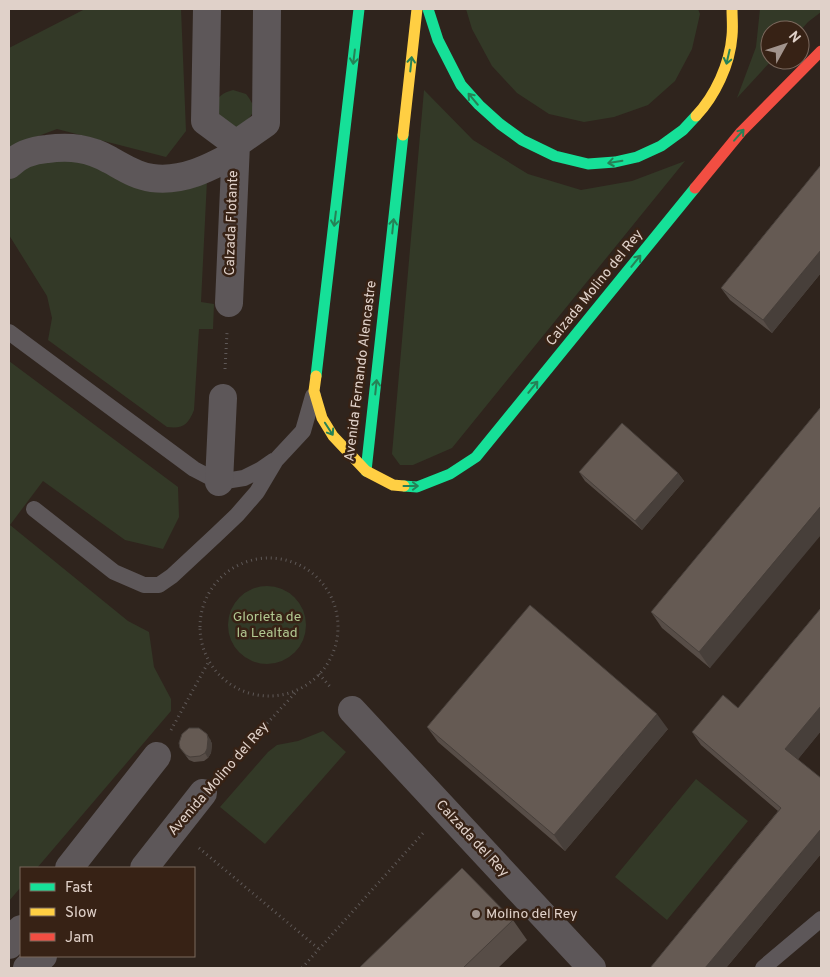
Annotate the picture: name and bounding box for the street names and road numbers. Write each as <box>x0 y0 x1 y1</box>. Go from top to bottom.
street label: Calzada Flotante <box>222 170 242 276</box>
street label: Calzada Molino del Rey <box>543 226 647 350</box>
street label: Avenida Fernando Alencastre <box>341 280 381 462</box>
street label: Avenida Molino del Rey <box>165 719 273 839</box>
street label: Calzada del Rey <box>432 797 512 881</box>

